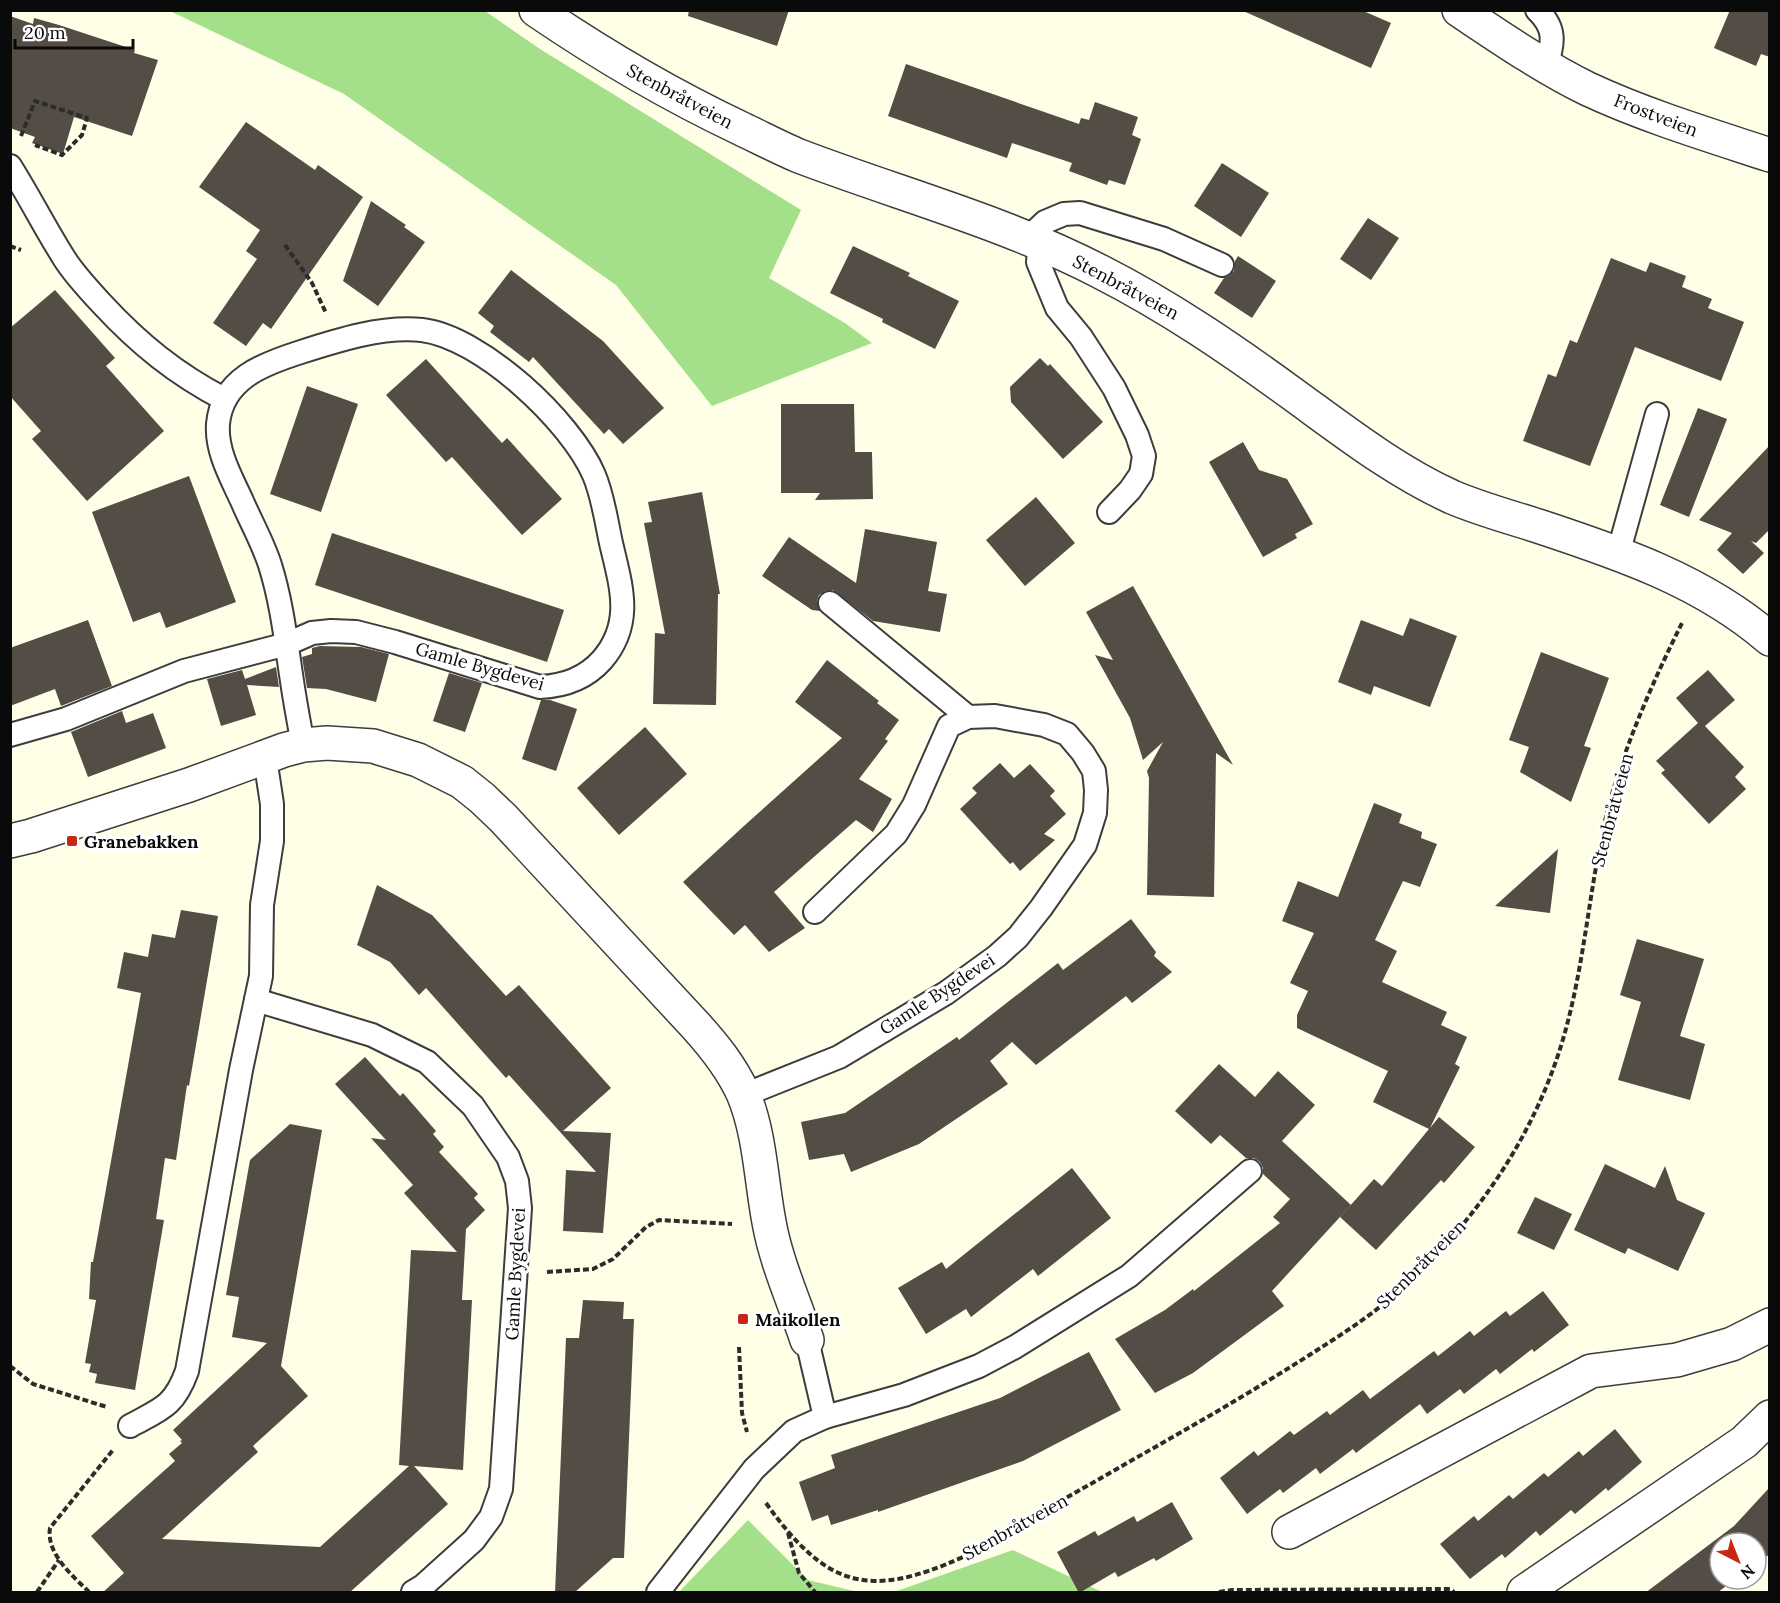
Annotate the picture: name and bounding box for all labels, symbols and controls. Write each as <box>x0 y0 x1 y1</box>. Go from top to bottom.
scale bar <box>15 12 134 50</box>
text: 20 m <box>24 21 66 44</box>
street label: Stenbråtveien <box>623 58 737 134</box>
street label: Frostveien <box>1611 88 1701 142</box>
street label: Stenbråtveien <box>1069 249 1183 325</box>
street label: Gamle Bygdevei <box>413 637 547 695</box>
street label: Stenbråtveien <box>1586 751 1638 869</box>
place label: Granebakken <box>84 830 199 853</box>
marker: Granebakken <box>65 834 79 848</box>
street label: Gamle Bygdevei <box>875 948 999 1040</box>
street label: Gamle Bygdevei <box>500 1207 530 1341</box>
street label: Stenbråtveien <box>1372 1215 1470 1313</box>
place label: Maikollen <box>755 1308 841 1331</box>
marker: Maikollen <box>736 1312 750 1326</box>
street label: Stenbråtveien <box>958 1489 1072 1565</box>
north arrow <box>1708 1531 1768 1591</box>
text: N <box>1737 1561 1759 1584</box>

